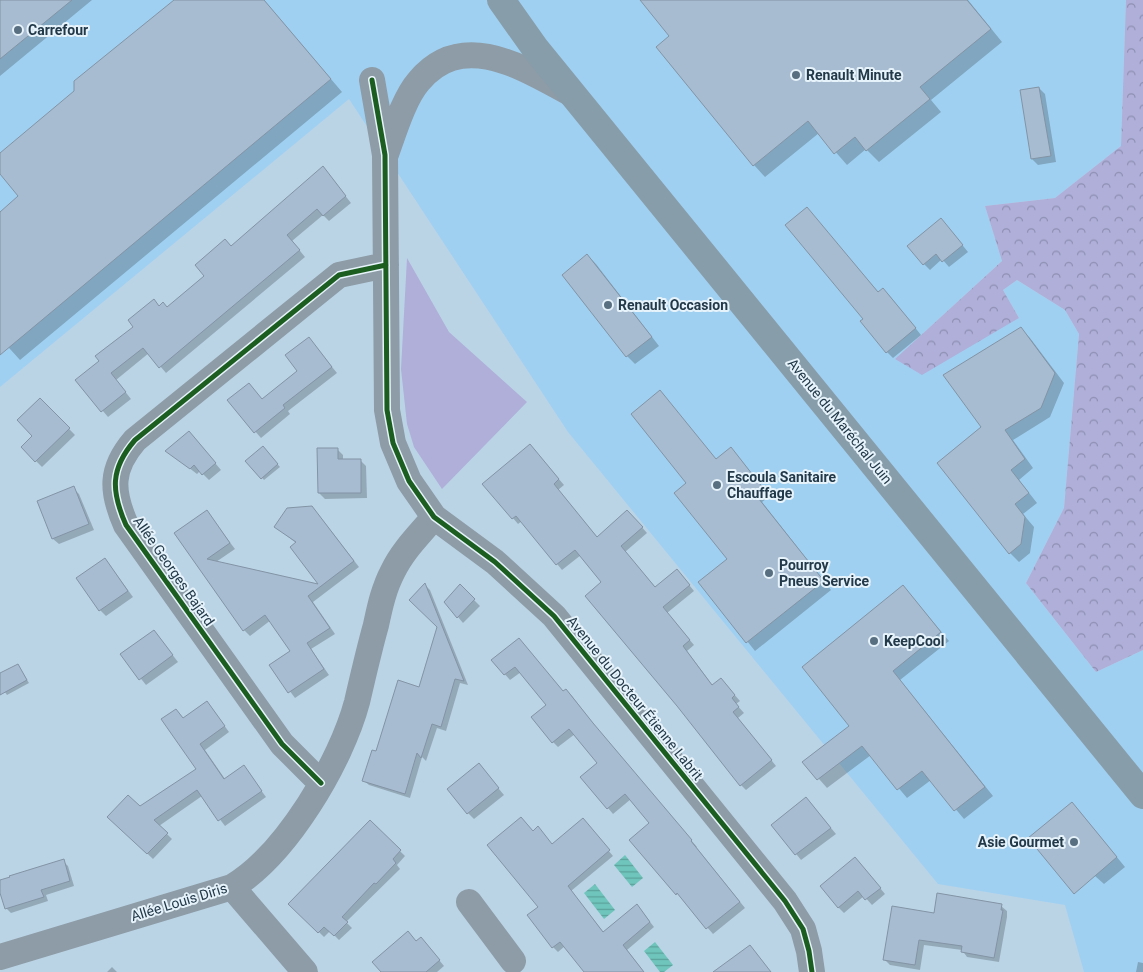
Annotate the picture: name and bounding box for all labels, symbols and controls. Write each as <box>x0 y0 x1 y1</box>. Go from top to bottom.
place label: Carrefour <box>28 22 88 38</box>
marker: Carrefour <box>12 24 24 36</box>
place label: Renault Minute <box>806 67 902 83</box>
marker: Renault Minute <box>790 69 802 81</box>
place label: Renault Occasion <box>618 297 728 313</box>
marker: Renault Occasion <box>602 299 614 311</box>
street label: Avenue du Maréchal Juin <box>785 355 895 487</box>
place label: Escoula Sanitaire Chauffage <box>727 469 836 501</box>
marker: Escoula Sanitaire Chauffage <box>711 479 723 491</box>
street label: Allée Georges Bajard <box>130 513 218 629</box>
place label: Pourroy Pneus Service <box>779 557 869 589</box>
marker: Pourroy Pneus Service <box>763 567 775 579</box>
street label: Avenue du Docteur Étienne Labrit <box>564 612 707 784</box>
place label: KeepCool <box>884 633 944 649</box>
marker: KeepCool <box>868 635 880 647</box>
place label: Asie Gourmet <box>978 834 1064 850</box>
marker: Asie Gourmet <box>1068 836 1080 848</box>
street label: Allée Louis Diris <box>129 880 229 924</box>

